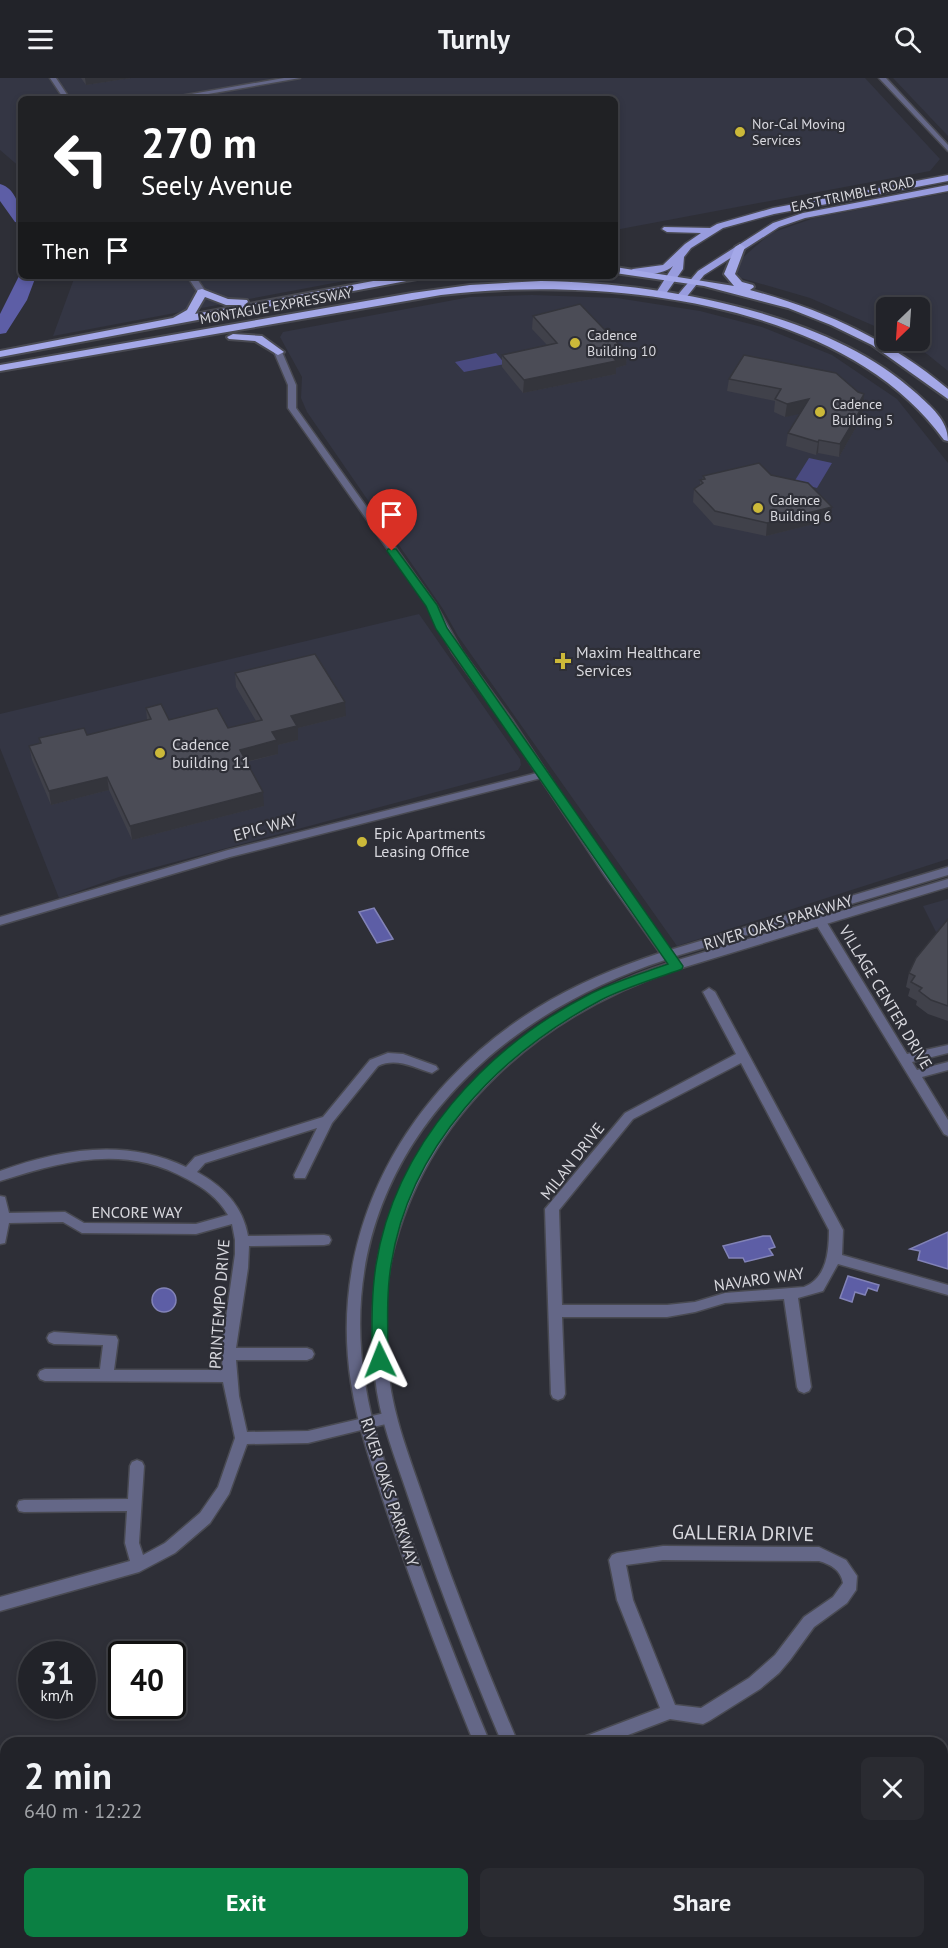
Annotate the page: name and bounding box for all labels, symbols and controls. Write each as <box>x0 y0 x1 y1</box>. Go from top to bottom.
text: Turnly <box>438 22 510 56</box>
icon: menu <box>24 23 57 56</box>
icon: search <box>891 23 924 56</box>
text: 270 m <box>141 115 257 170</box>
place label: Nor-Cal Moving Services <box>752 115 845 149</box>
icon: left <box>42 120 120 198</box>
marker: Nor-Cal Moving Services <box>733 125 747 139</box>
text: Seely Avenue <box>141 168 293 202</box>
street label: EAST TRIMBLE ROAD <box>790 172 916 216</box>
icon: arrive <box>101 234 134 267</box>
text: Then <box>42 237 89 265</box>
street label: MONTAGUE EXPRESSWAY <box>198 284 354 328</box>
north arrow <box>876 297 930 351</box>
map controls <box>876 297 930 351</box>
place label: Cadence Building 10 <box>587 326 656 360</box>
marker: Cadence Building 10 <box>568 336 582 350</box>
place label: Cadence Building 5 <box>832 395 893 429</box>
marker: Cadence Building 5 <box>813 405 827 419</box>
pin <box>366 489 417 551</box>
place label: Cadence Building 6 <box>770 491 831 525</box>
icon: arrive <box>375 498 408 531</box>
marker: Cadence Building 6 <box>751 501 765 515</box>
place label: Maxim Healthcare Services <box>576 642 701 680</box>
marker: Maxim Healthcare Services <box>554 652 572 670</box>
place label: Cadence building 11 <box>172 734 250 772</box>
marker: Cadence building 11 <box>153 746 167 760</box>
street label: EPIC WAY <box>231 809 299 845</box>
place label: Epic Apartments Leasing Office <box>374 823 486 861</box>
marker: Epic Apartments Leasing Office <box>355 835 369 849</box>
street label: RIVER OAKS PARKWAY <box>701 890 855 954</box>
street label: VILLAGE CENTER DRIVE <box>835 921 937 1072</box>
street label: MILAN DRIVE <box>536 1118 608 1204</box>
street label: ENCORE WAY <box>91 1202 183 1222</box>
street label: PRINTEMPO DRIVE <box>204 1238 234 1370</box>
street label: NAVARO WAY <box>713 1263 805 1295</box>
position arrow <box>348 1328 412 1392</box>
street label: RIVER OAKS PARKWAY <box>357 1415 423 1569</box>
street label: GALLERIA DRIVE <box>672 1519 814 1547</box>
speed limit sign: 40 <box>108 1641 186 1719</box>
text: 31 <box>40 1653 74 1692</box>
text: km/h <box>41 1686 73 1705</box>
text: 2 min <box>24 1752 112 1799</box>
button: close <box>861 1757 924 1820</box>
text: 640 m · 12:22 <box>24 1798 142 1824</box>
button: Exit <box>24 1868 468 1937</box>
button: Share <box>480 1868 924 1937</box>

